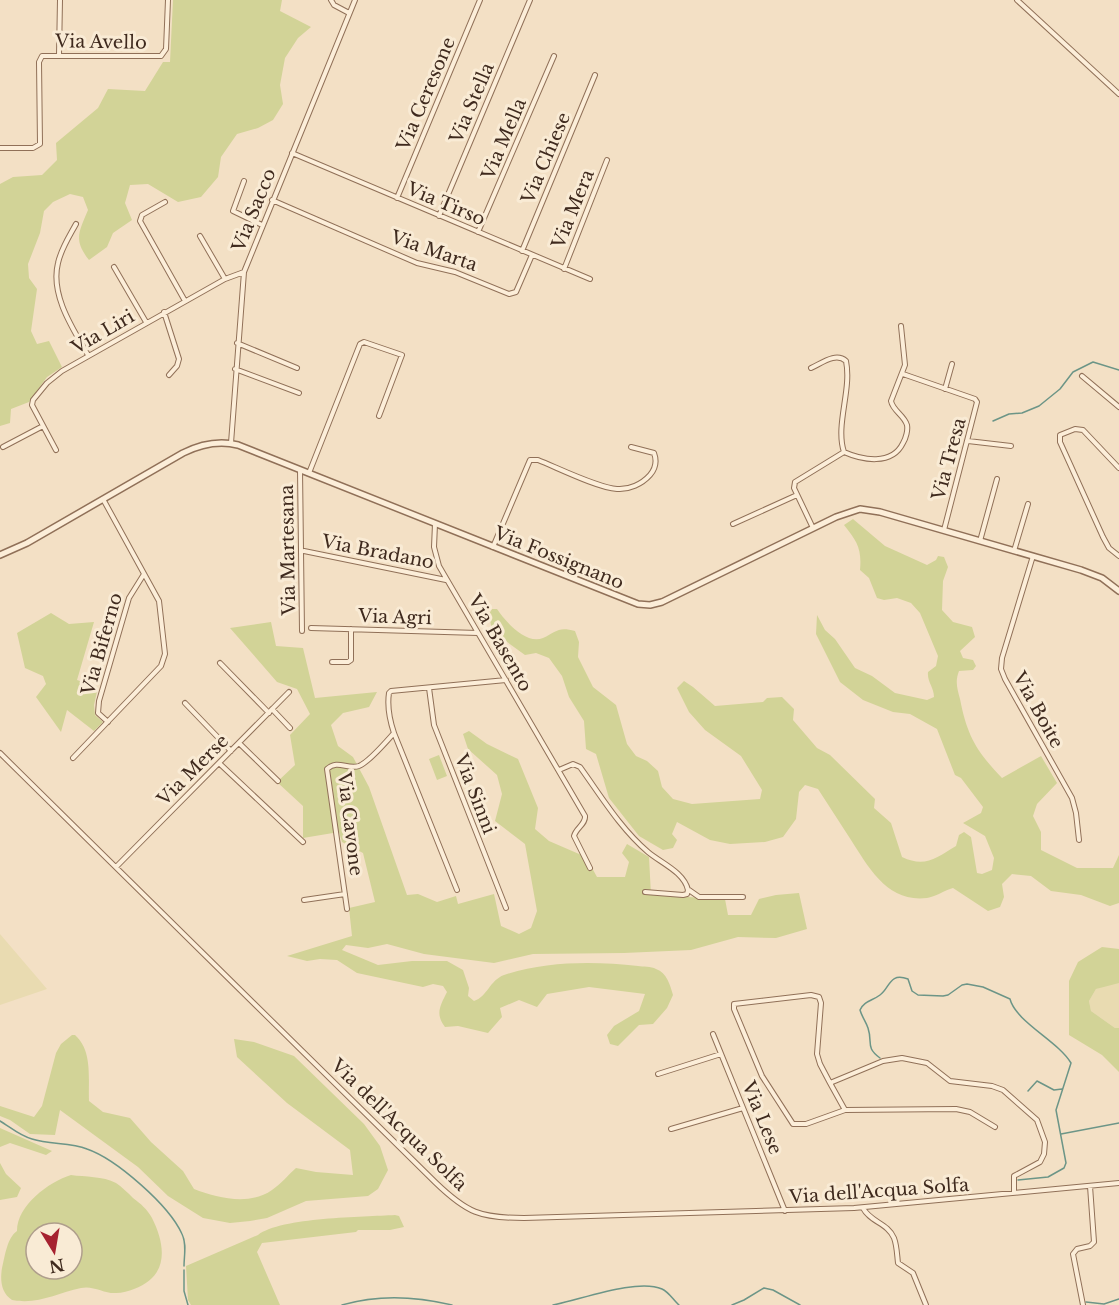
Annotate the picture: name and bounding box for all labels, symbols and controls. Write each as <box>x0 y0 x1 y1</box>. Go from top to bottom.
street label: Via Avello <box>54 30 147 54</box>
street label: Via Ceresone <box>392 34 460 155</box>
street label: Via Stella <box>445 59 499 147</box>
street label: Via Mella <box>477 95 531 184</box>
street label: Via Chiese <box>517 109 575 208</box>
street label: Via Sacco <box>227 165 281 256</box>
street label: Via Mera <box>547 166 599 253</box>
street label: Via Tirso <box>403 177 489 230</box>
street label: Via Marta <box>387 226 480 276</box>
street label: Via Liri <box>67 305 138 359</box>
street label: Via Tresa <box>927 415 971 504</box>
street label: Via Martesana <box>276 484 300 617</box>
street label: Via Fossignano <box>490 522 627 594</box>
street label: Via Bradano <box>319 530 436 574</box>
street label: Via Biferno <box>77 590 127 699</box>
street label: Via Basento <box>463 590 537 695</box>
street label: Via Agri <box>357 605 432 629</box>
street label: Via Boite <box>1008 667 1068 752</box>
street label: Via Merse <box>152 730 233 811</box>
street label: Via Sinni <box>449 750 500 837</box>
street label: Via Cavone <box>333 770 367 877</box>
street label: Via dell'Acqua Solfa <box>326 1054 472 1196</box>
street label: Via Lese <box>737 1077 787 1158</box>
street label: Via dell'Acqua Solfa <box>787 1174 970 1208</box>
north arrow <box>24 1221 84 1281</box>
text: N <box>48 1254 66 1277</box>

